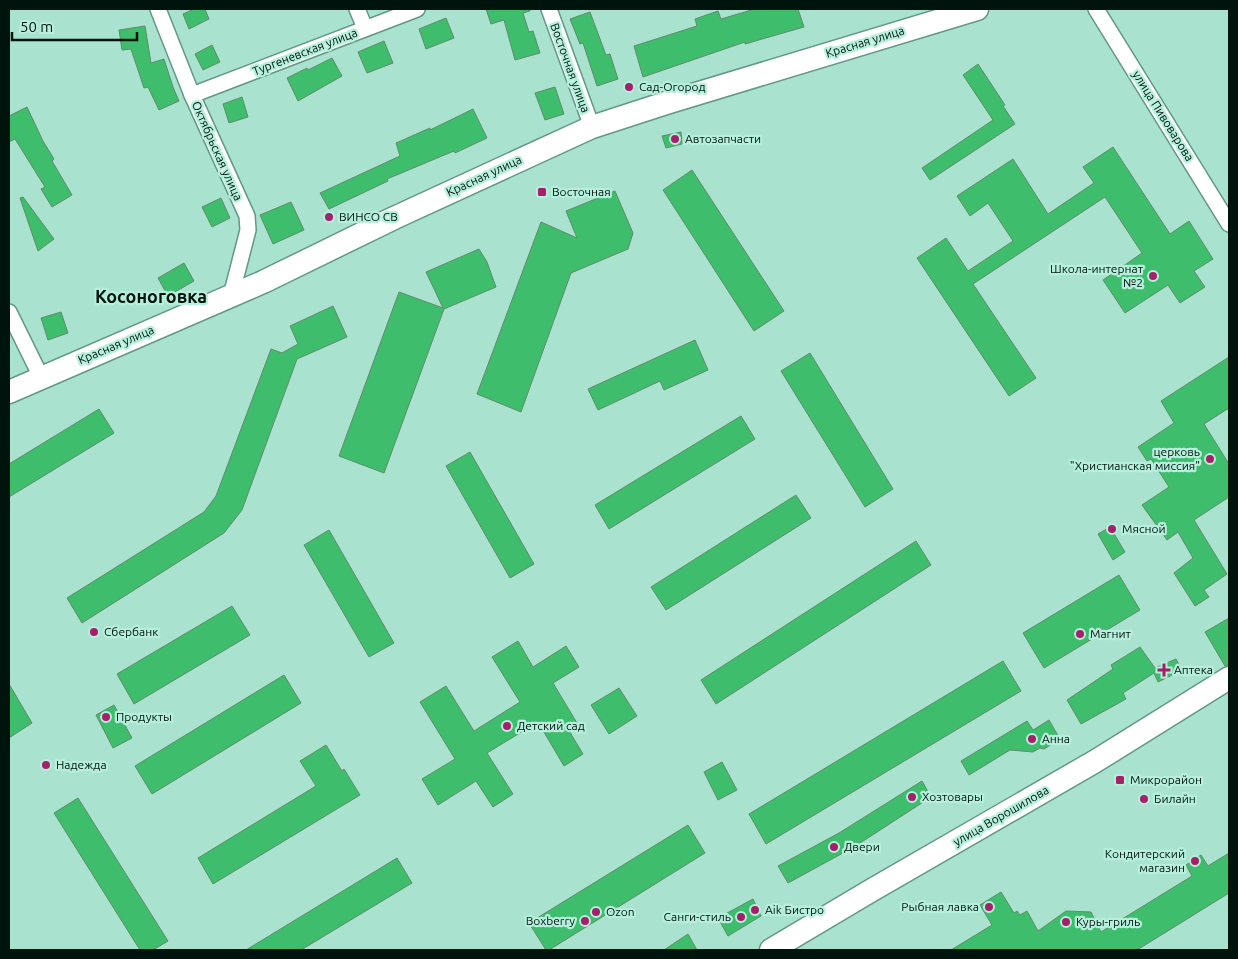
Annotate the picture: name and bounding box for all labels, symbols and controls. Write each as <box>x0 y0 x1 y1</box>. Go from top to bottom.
scale bar <box>12 10 138 42</box>
text: 50 m <box>20 18 53 35</box>
street label: Восточная улица <box>548 21 593 114</box>
street label: Красная улица <box>824 23 906 60</box>
street label: Тургеневская улица <box>251 26 359 77</box>
street label: улица Пивоварова <box>1130 68 1197 163</box>
place label: Сад-Огород <box>639 80 705 93</box>
marker: Сад-Огород <box>623 81 635 93</box>
street label: Октябрьская улица <box>190 99 245 203</box>
place label: Автозапчасти <box>685 132 761 145</box>
marker: Автозапчасти <box>669 133 681 145</box>
street label: Красная улица <box>444 152 523 199</box>
place label: Восточная <box>552 185 611 198</box>
marker: Восточная <box>536 186 548 198</box>
place label: ВИНСО СВ <box>339 210 398 223</box>
marker: ВИНСО СВ <box>323 211 335 223</box>
place label: Школа-интернат №2 <box>1050 262 1144 289</box>
marker: Школа-интернат №2 <box>1147 270 1159 282</box>
district label: Косоноговка <box>95 286 207 306</box>
street label: Красная улица <box>76 323 156 366</box>
place label: церковь "Христианская миссия" <box>1070 445 1200 472</box>
marker: церковь "Христианская миссия" <box>1204 453 1216 465</box>
place label: Мясной <box>1122 522 1166 535</box>
marker: Мясной <box>1106 523 1118 535</box>
place label: Сбербанк <box>104 625 158 638</box>
marker: Сбербанк <box>88 626 100 638</box>
place label: Магнит <box>1090 627 1132 640</box>
marker: Магнит <box>1074 628 1086 640</box>
place label: Аптека <box>1174 663 1213 676</box>
marker: Аптека <box>1158 664 1170 676</box>
place label: Продукты <box>116 710 172 723</box>
marker: Продукты <box>100 711 112 723</box>
place label: Детский сад <box>517 719 585 732</box>
marker: Детский сад <box>501 720 513 732</box>
place label: Анна <box>1042 732 1070 745</box>
marker: Анна <box>1026 733 1038 745</box>
place label: Надежда <box>56 758 107 771</box>
marker: Надежда <box>40 759 52 771</box>
place label: Микрорайон <box>1130 773 1202 786</box>
marker: Микрорайон <box>1114 774 1126 786</box>
street label: улица Ворошилова <box>951 783 1051 848</box>
place label: Хозтовары <box>922 790 983 803</box>
marker: Хозтовары <box>906 791 918 803</box>
place label: Билайн <box>1154 792 1196 805</box>
marker: Билайн <box>1138 793 1150 805</box>
place label: Двери <box>844 840 880 853</box>
marker: Двери <box>828 841 840 853</box>
place label: Кондитерский магазин <box>1105 847 1185 874</box>
marker: Кондитерский магазин <box>1189 855 1201 867</box>
place label: Рыбная лавка <box>901 900 979 913</box>
marker: Рыбная лавка <box>983 901 995 913</box>
place label: Aik Бистро <box>765 903 824 916</box>
marker: Aik Бистро <box>749 904 761 916</box>
place label: Ozon <box>606 905 635 918</box>
marker: Ozon <box>590 906 602 918</box>
place label: Санги-стиль <box>664 910 731 923</box>
marker: Санги-стиль <box>735 911 747 923</box>
place label: Boxberry <box>526 914 575 927</box>
marker: Boxberry <box>579 915 591 927</box>
place label: Куры-гриль <box>1076 915 1140 928</box>
marker: Куры-гриль <box>1060 916 1072 928</box>

